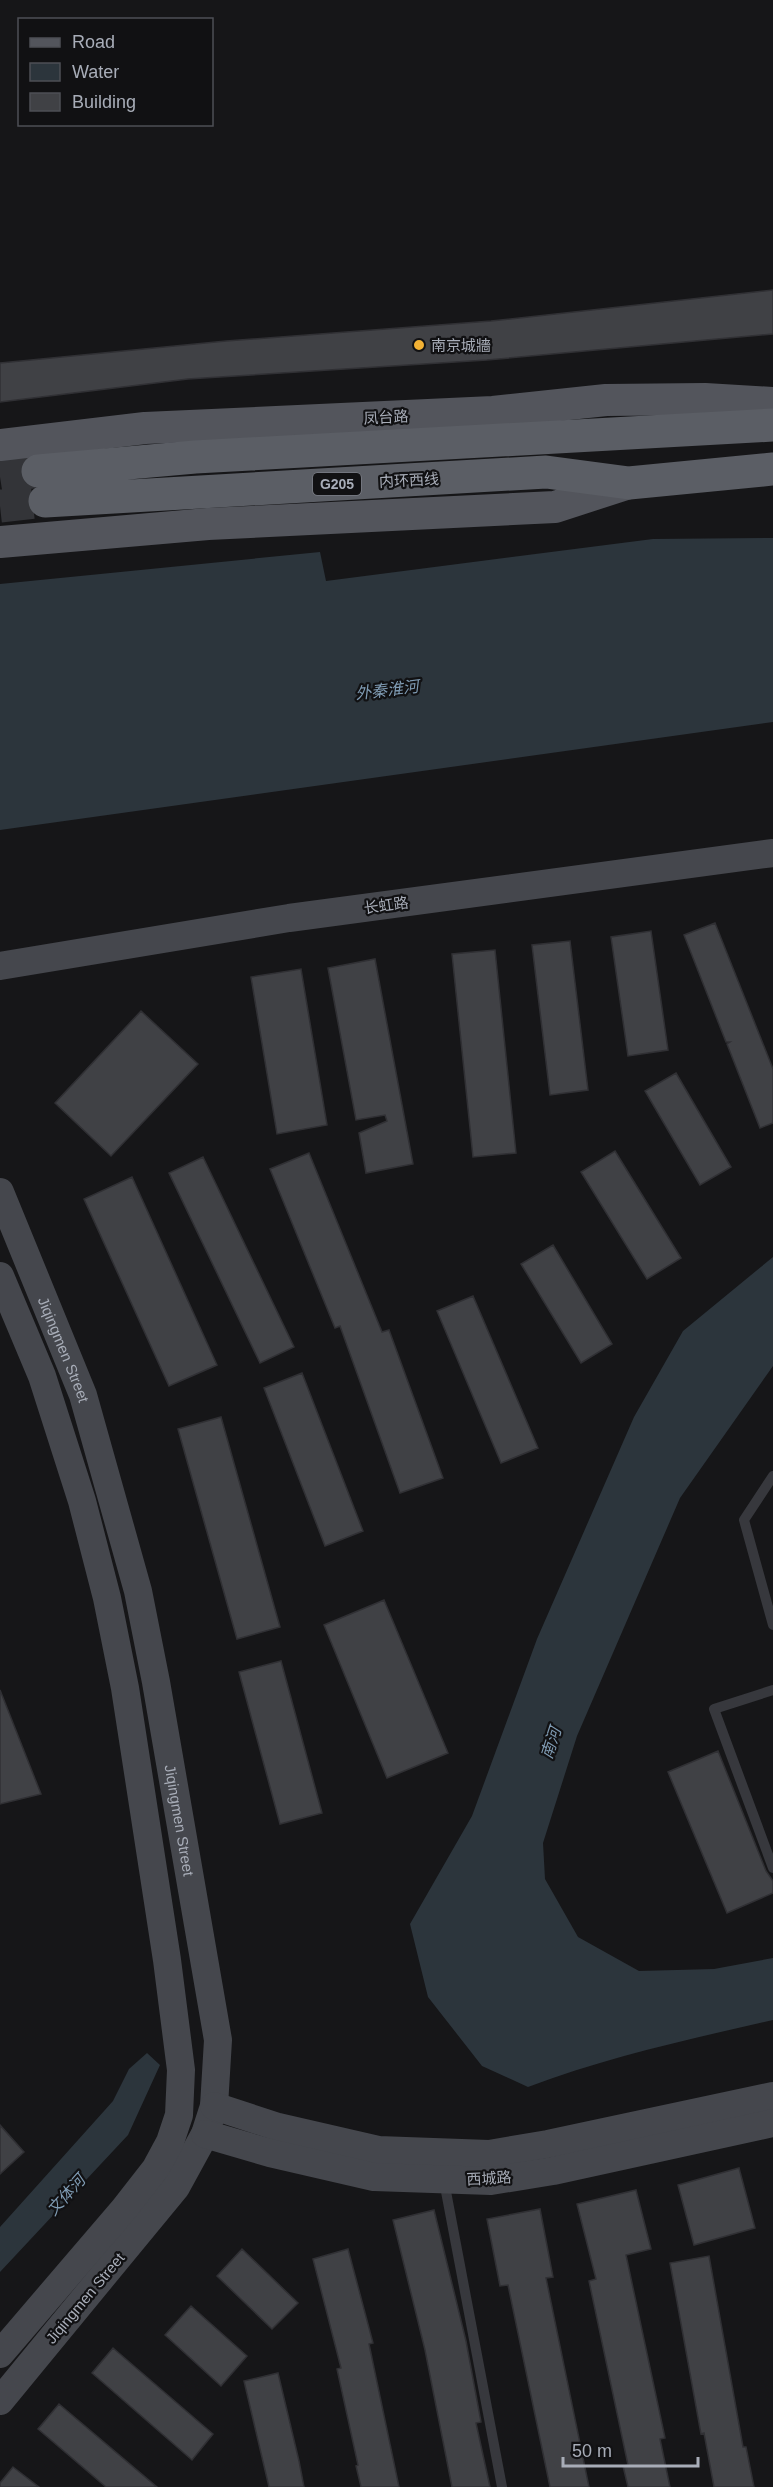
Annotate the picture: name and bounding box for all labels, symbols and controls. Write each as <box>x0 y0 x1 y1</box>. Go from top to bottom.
legend <box>18 18 213 126</box>
text: Road <box>72 32 115 52</box>
text: Water <box>72 62 119 82</box>
text: Building <box>72 92 136 112</box>
place label: 南京城牆 <box>431 337 491 354</box>
marker: 南京城牆 <box>412 338 426 352</box>
street label: 凤台路 <box>363 407 409 427</box>
street label: 内环西线 <box>379 470 439 490</box>
road number: G205 <box>313 473 361 495</box>
water label: 外秦淮河 <box>354 677 423 702</box>
street label: 长虹路 <box>363 893 409 917</box>
street label: Jiqingmen Street <box>35 1294 93 1405</box>
water label: 南河 <box>538 1722 565 1761</box>
street label: Jiqingmen Street <box>162 1763 198 1878</box>
street label: 西城路 <box>466 2168 512 2188</box>
water label: 文体河 <box>44 2169 90 2219</box>
street label: Jiqingmen Street <box>42 2249 128 2347</box>
scale bar <box>563 2430 698 2468</box>
text: 50 m <box>572 2441 612 2461</box>

